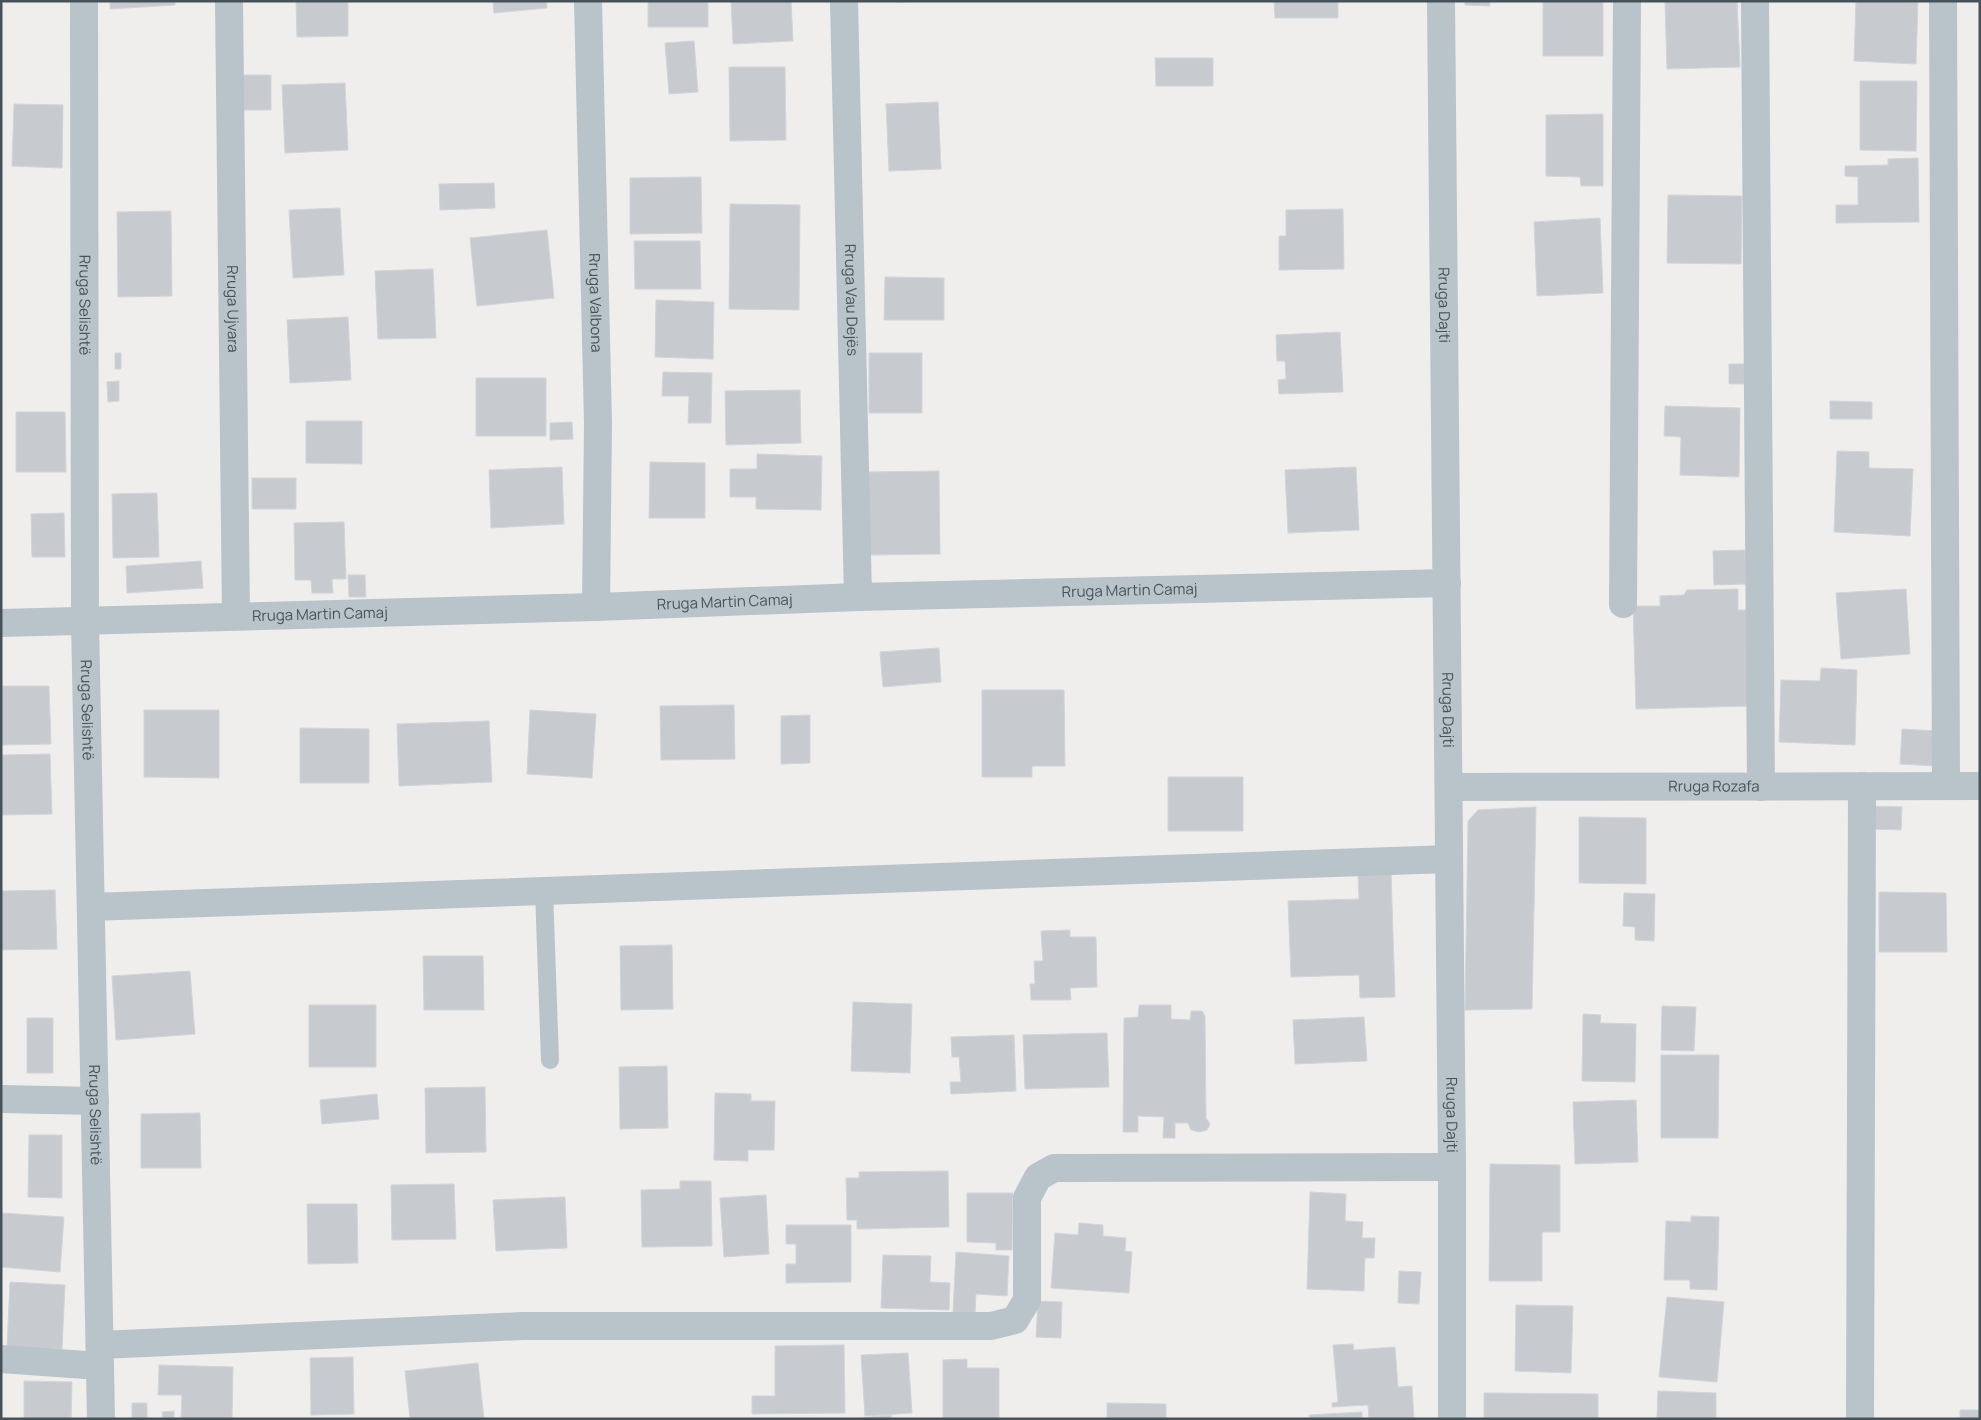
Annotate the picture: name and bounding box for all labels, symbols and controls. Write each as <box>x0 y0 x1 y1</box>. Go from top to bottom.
street label: Rruga Vau Dejës <box>840 244 863 356</box>
street label: Rruga Valbona <box>584 253 607 353</box>
street label: Rruga Selishtë <box>74 255 96 356</box>
street label: Rruga Ujvara <box>222 265 244 353</box>
street label: Rruga Dajti <box>1434 267 1455 343</box>
street label: Rruga Martin Camaj <box>1061 578 1198 602</box>
street label: Rruga Martin Camaj <box>656 589 793 615</box>
street label: Rruga Martin Camaj <box>252 602 388 626</box>
street label: Rruga Selishtë <box>76 659 99 761</box>
street label: Rruga Dajti <box>1437 672 1459 748</box>
street label: Rruga Rozafa <box>1668 775 1760 797</box>
street label: Rruga Selishtë <box>84 1064 107 1166</box>
street label: Rruga Dajti <box>1441 1077 1463 1153</box>

